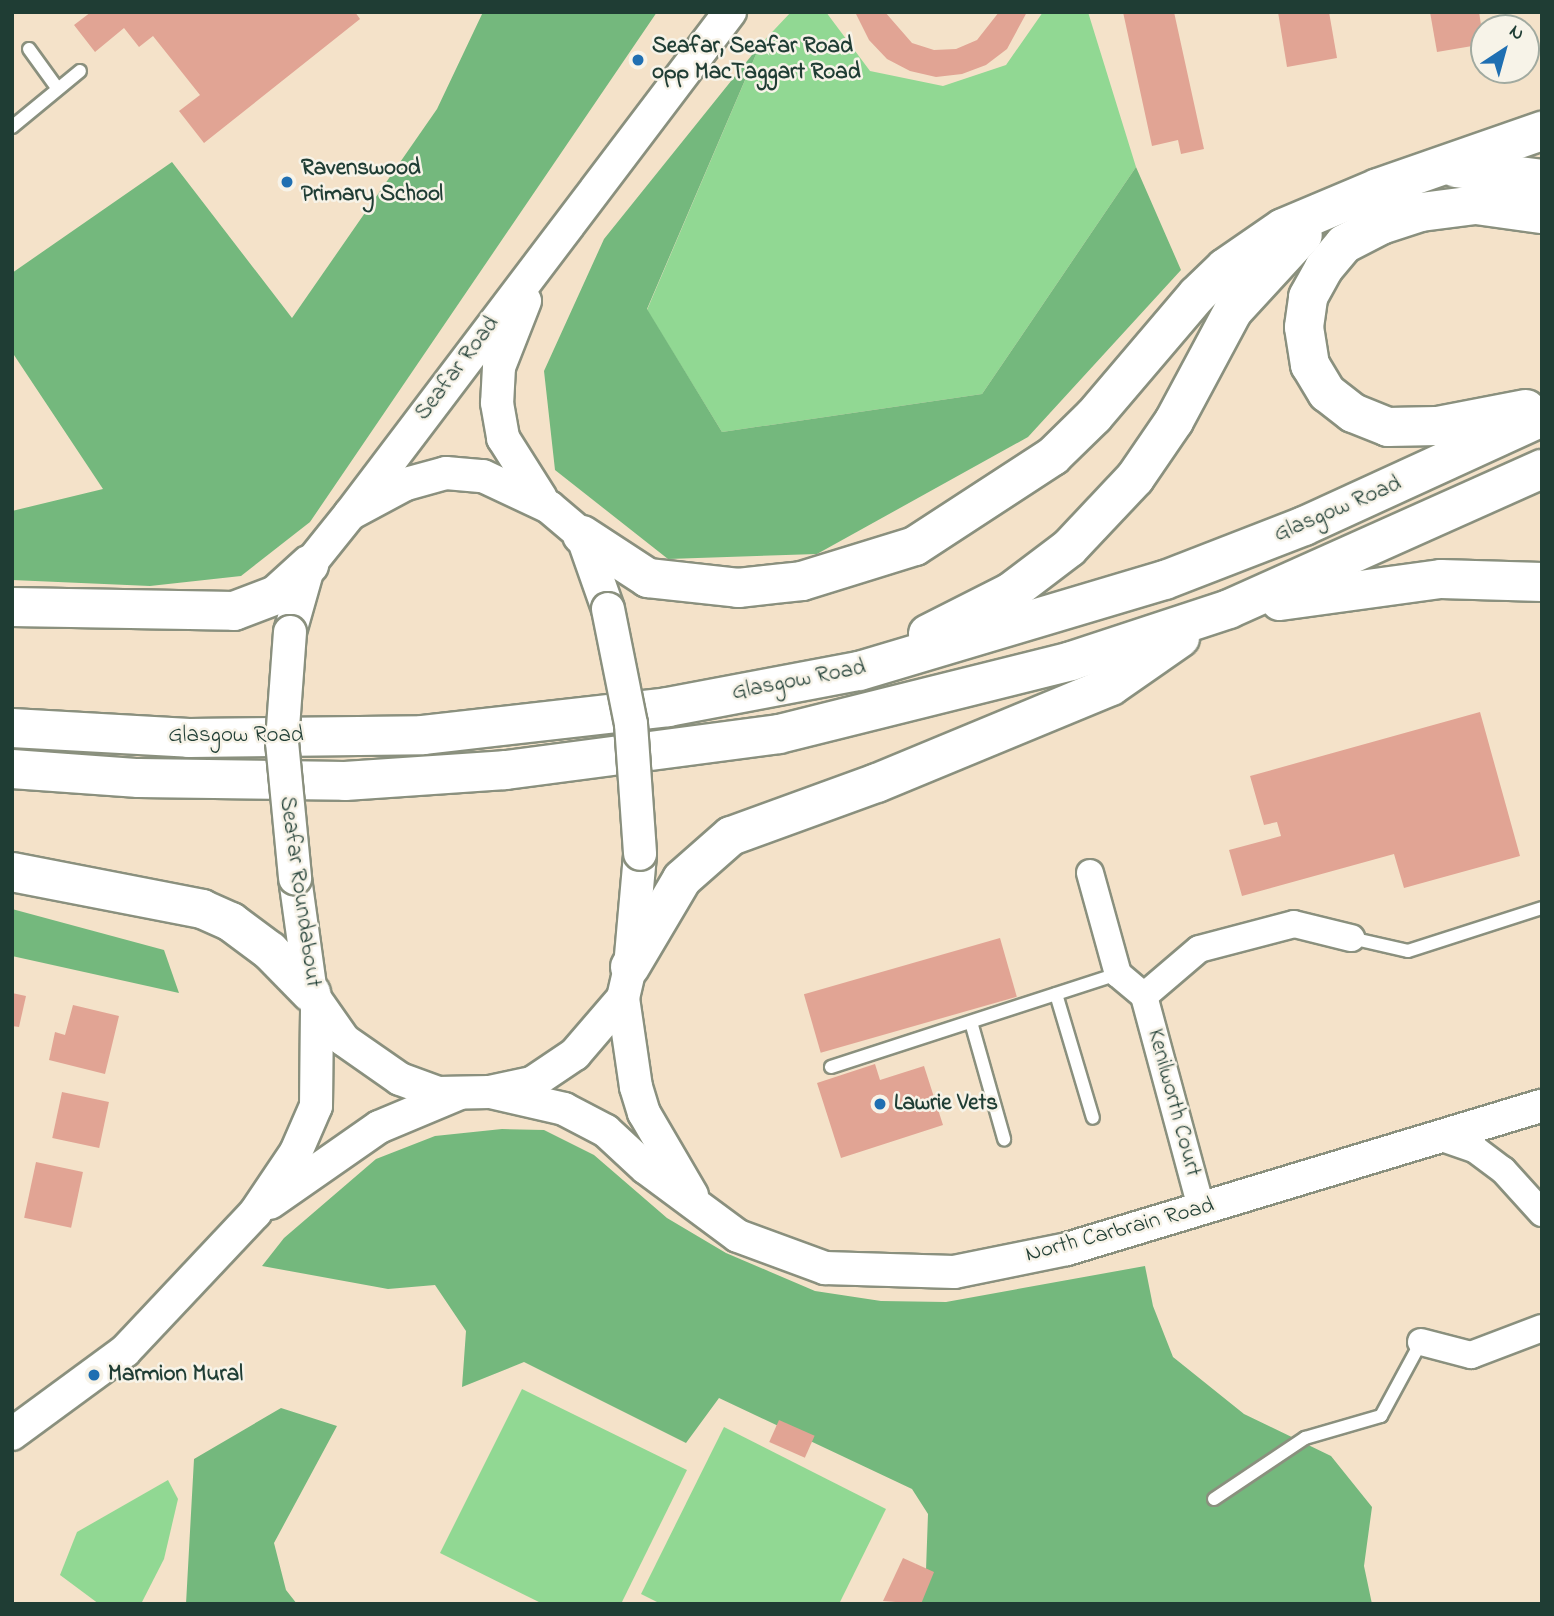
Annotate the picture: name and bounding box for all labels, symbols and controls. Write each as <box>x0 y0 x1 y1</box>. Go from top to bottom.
north arrow <box>1470 14 1540 84</box>
text: N <box>1503 19 1530 48</box>
place label: Seafar, Seafar Road opp MacTaggart Road <box>652 33 861 87</box>
marker: Seafar, Seafar Road opp MacTaggart Road <box>630 52 646 68</box>
place label: Ravenswood Primary School <box>301 155 443 209</box>
marker: Ravenswood Primary School <box>279 174 295 190</box>
street label: Seafar Road <box>410 311 506 427</box>
street label: Glasgow Road <box>1270 471 1406 549</box>
street label: Glasgow Road <box>730 655 868 707</box>
street label: Glasgow Road <box>168 722 304 750</box>
street label: Seafar Roundabout <box>272 795 326 989</box>
street label: Kenilworth Court <box>1140 1026 1206 1180</box>
place label: Lawrie Vets <box>894 1090 998 1118</box>
marker: Lawrie Vets <box>872 1096 888 1112</box>
street label: North Carbrain Road <box>1023 1193 1217 1269</box>
place label: Marmion Mural <box>108 1361 243 1389</box>
marker: Marmion Mural <box>86 1367 102 1383</box>

